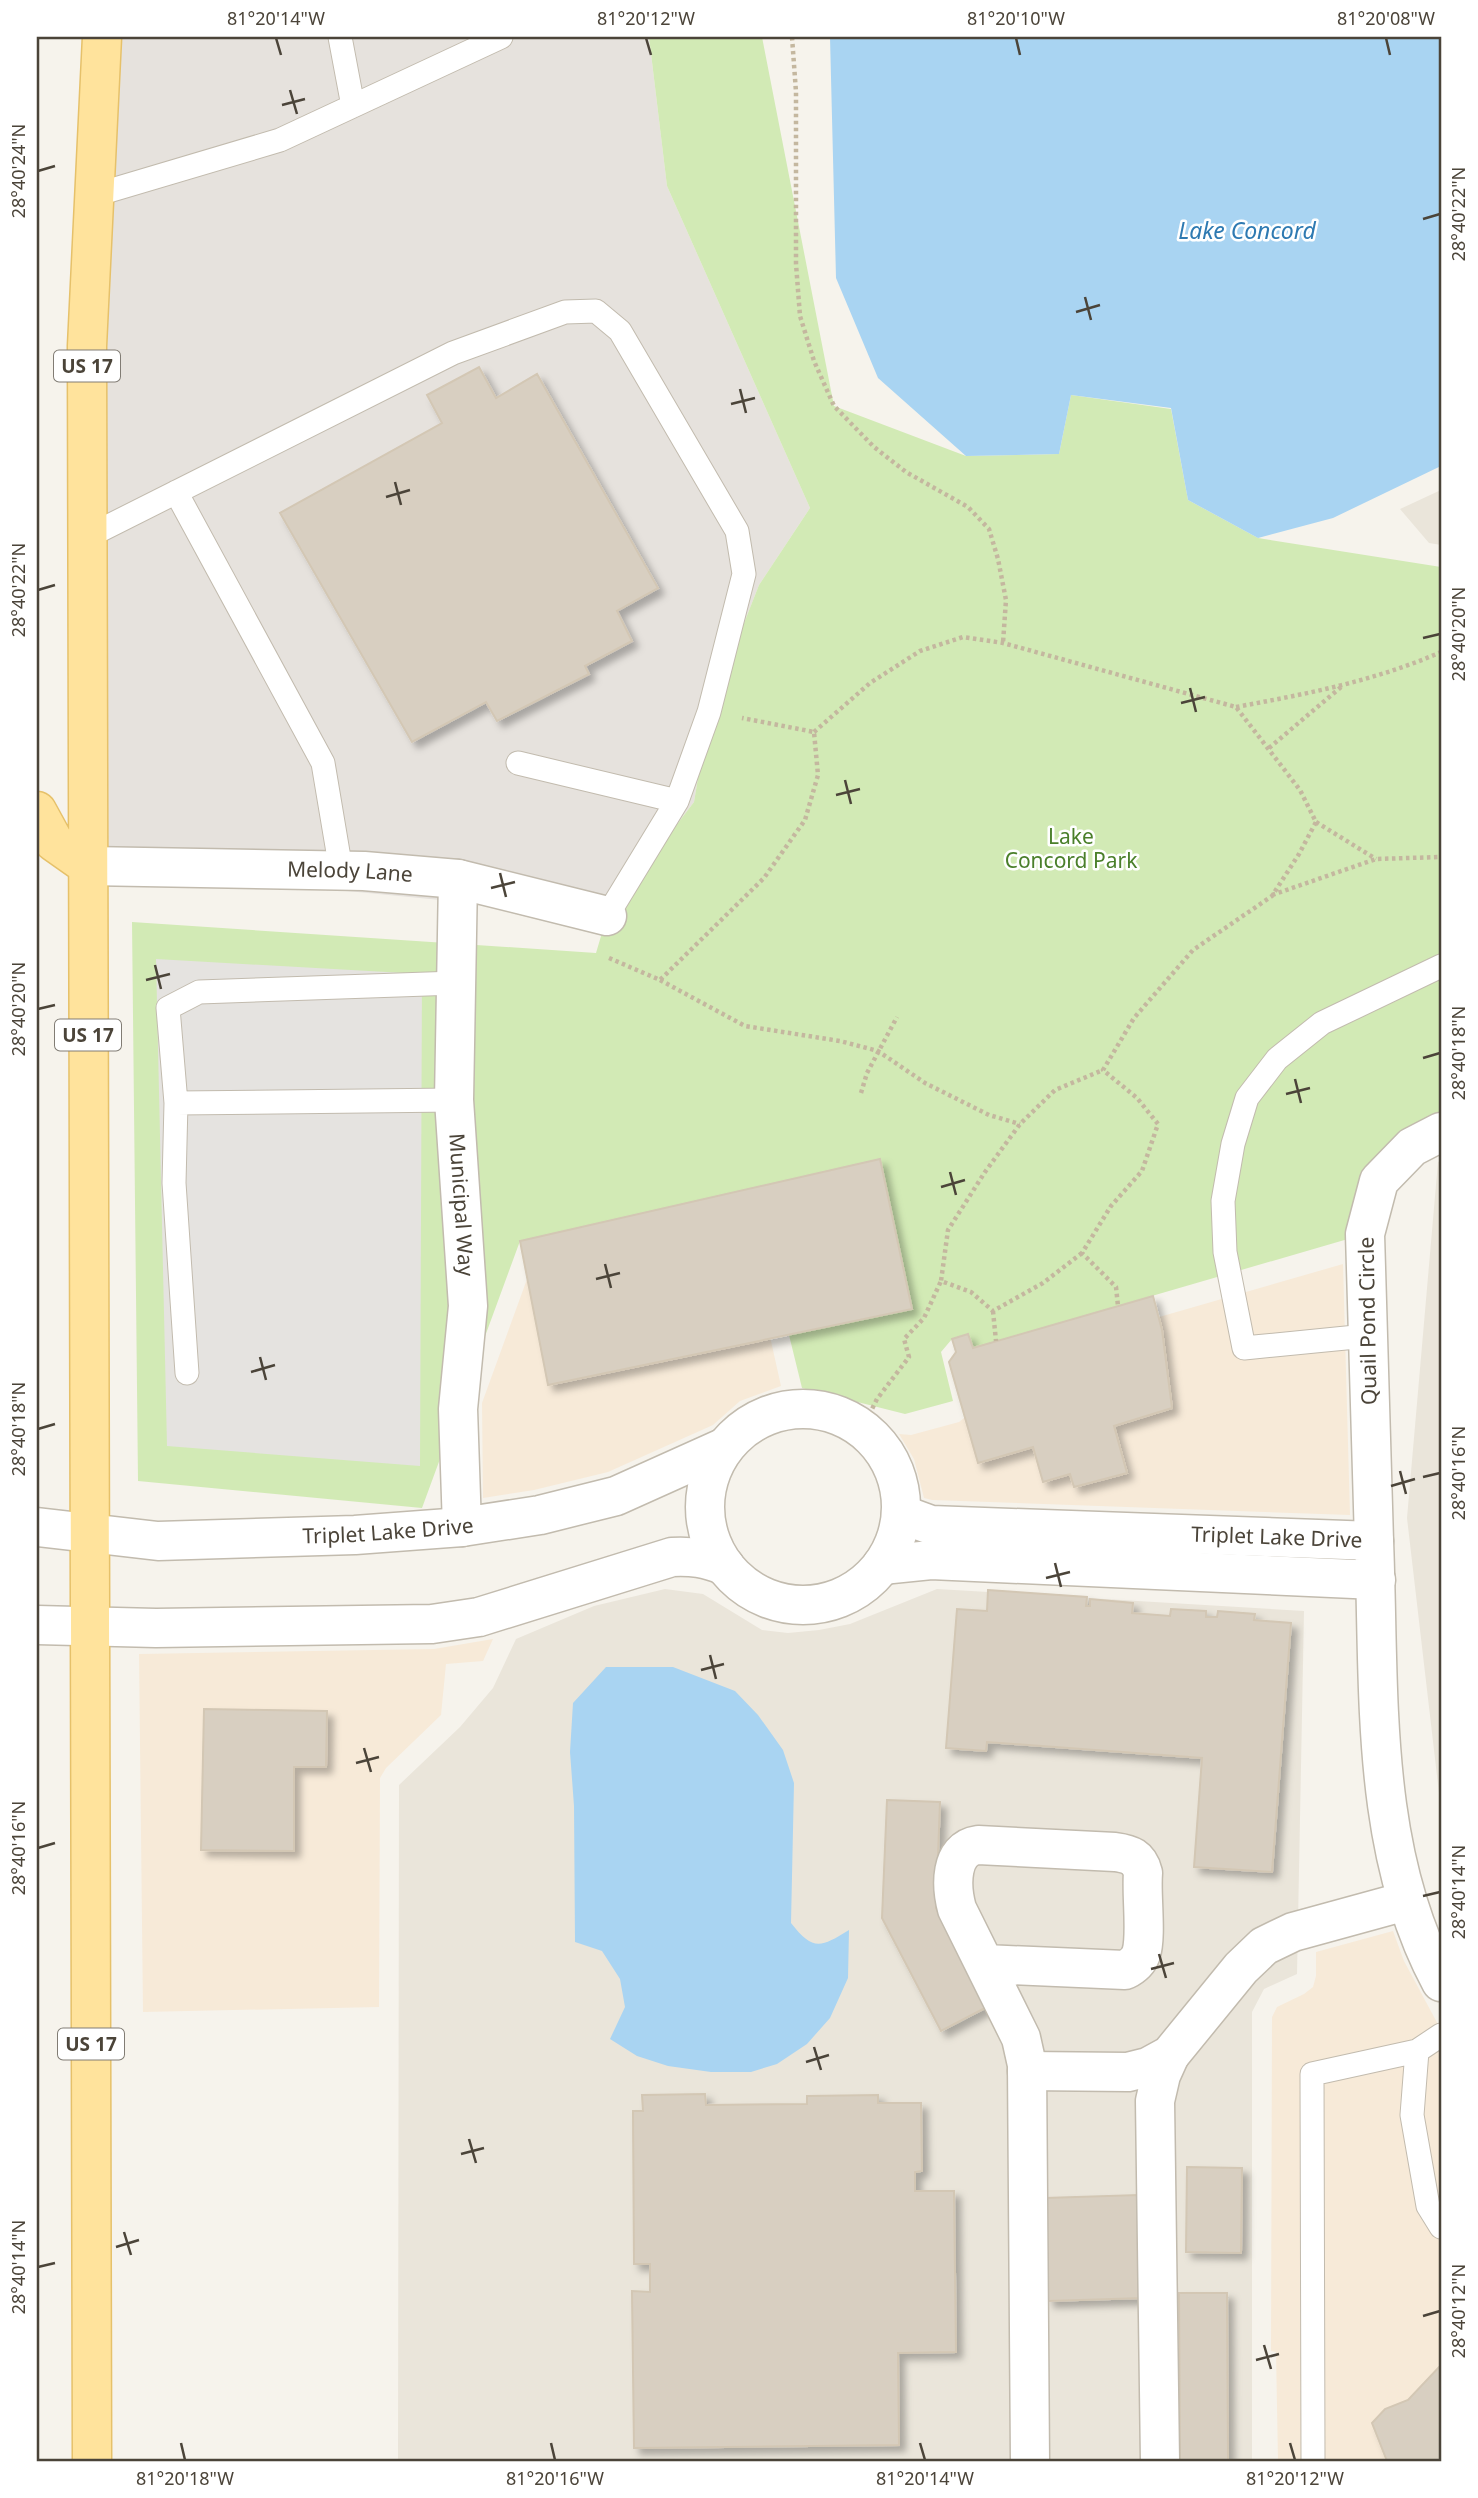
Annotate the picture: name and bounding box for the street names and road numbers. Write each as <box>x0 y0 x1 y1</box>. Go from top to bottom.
road number: US 17 <box>54 350 120 382</box>
street label: Melody Lane <box>287 855 414 888</box>
road number: US 17 <box>55 1020 121 1050</box>
street label: Municipal Way <box>443 1132 481 1277</box>
street label: Quail Pond Circle <box>1352 1237 1382 1406</box>
street label: Triplet Lake Drive <box>302 1510 475 1550</box>
street label: Triplet Lake Drive <box>1191 1519 1363 1554</box>
road number: US 17 <box>58 2028 124 2060</box>

